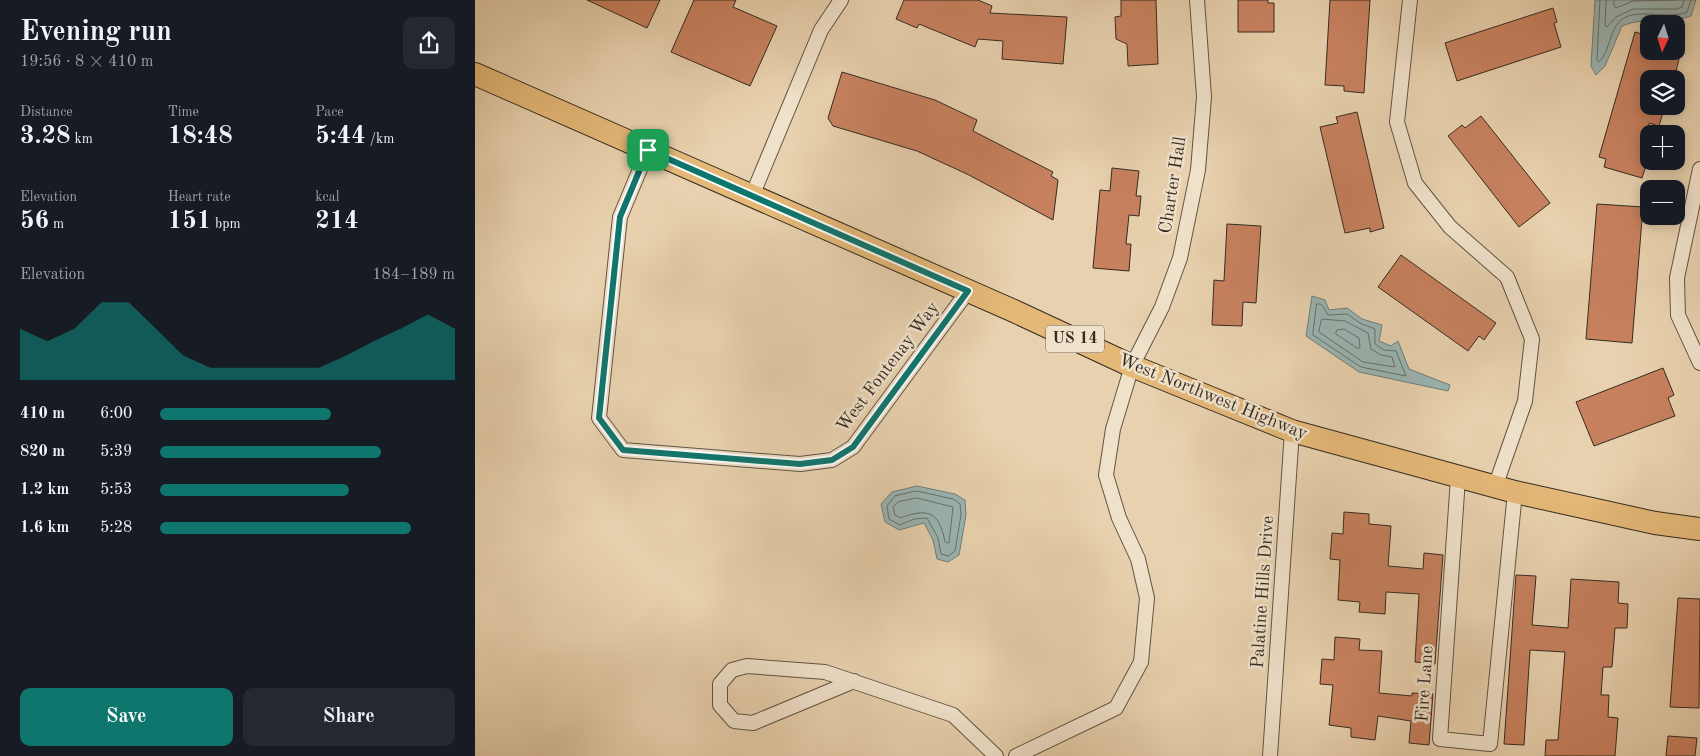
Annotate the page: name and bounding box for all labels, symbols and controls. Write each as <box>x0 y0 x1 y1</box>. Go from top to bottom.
north arrow <box>1640 15 1685 60</box>
map controls <box>1640 15 1685 225</box>
button: share <box>403 17 455 69</box>
text: Evening run <box>20 19 172 47</box>
text: 19:56 · 8 × 410 m <box>20 54 153 70</box>
button: layers <box>1640 70 1685 115</box>
text: Distance <box>20 105 73 119</box>
text: Time <box>168 105 199 119</box>
text: Pace <box>315 105 344 119</box>
text: 3.28 <box>20 124 71 149</box>
text: 18:48 <box>168 124 233 149</box>
text: 5:44 <box>315 124 366 149</box>
button: + <box>1640 125 1685 170</box>
pin <box>627 129 669 171</box>
text: km <box>71 132 93 146</box>
text: /km <box>366 132 394 146</box>
street label: Charter Hall <box>1156 135 1190 235</box>
icon: arrive <box>634 136 662 164</box>
button: − <box>1640 180 1685 225</box>
text: Elevation <box>20 190 77 204</box>
text: Heart rate <box>168 190 231 204</box>
text: kcal <box>315 190 339 204</box>
text: 56 <box>20 209 49 234</box>
text: 151 <box>168 209 211 234</box>
text: 214 <box>315 209 359 234</box>
text: m <box>49 217 64 231</box>
text: bpm <box>211 217 241 231</box>
text: Elevation <box>20 267 85 283</box>
text: 184–189 m <box>372 267 455 283</box>
street label: West Fontenay Way <box>833 298 943 435</box>
road number: US 14 <box>1046 326 1104 352</box>
street label: West Northwest Highway <box>1116 351 1310 443</box>
text: 410 m <box>20 406 65 422</box>
text: 6:00 <box>100 406 132 422</box>
text: 820 m <box>20 444 65 460</box>
text: 5:39 <box>100 444 132 460</box>
text: 1.2 km <box>20 482 69 498</box>
text: 5:53 <box>100 482 132 498</box>
street label: Palatine Hills Drive <box>1249 515 1277 669</box>
text: 1.6 km <box>20 520 69 536</box>
text: 5:28 <box>100 520 132 536</box>
street label: Fire Lane <box>1413 645 1437 723</box>
button: Save <box>20 688 233 746</box>
button: Share <box>243 688 455 746</box>

